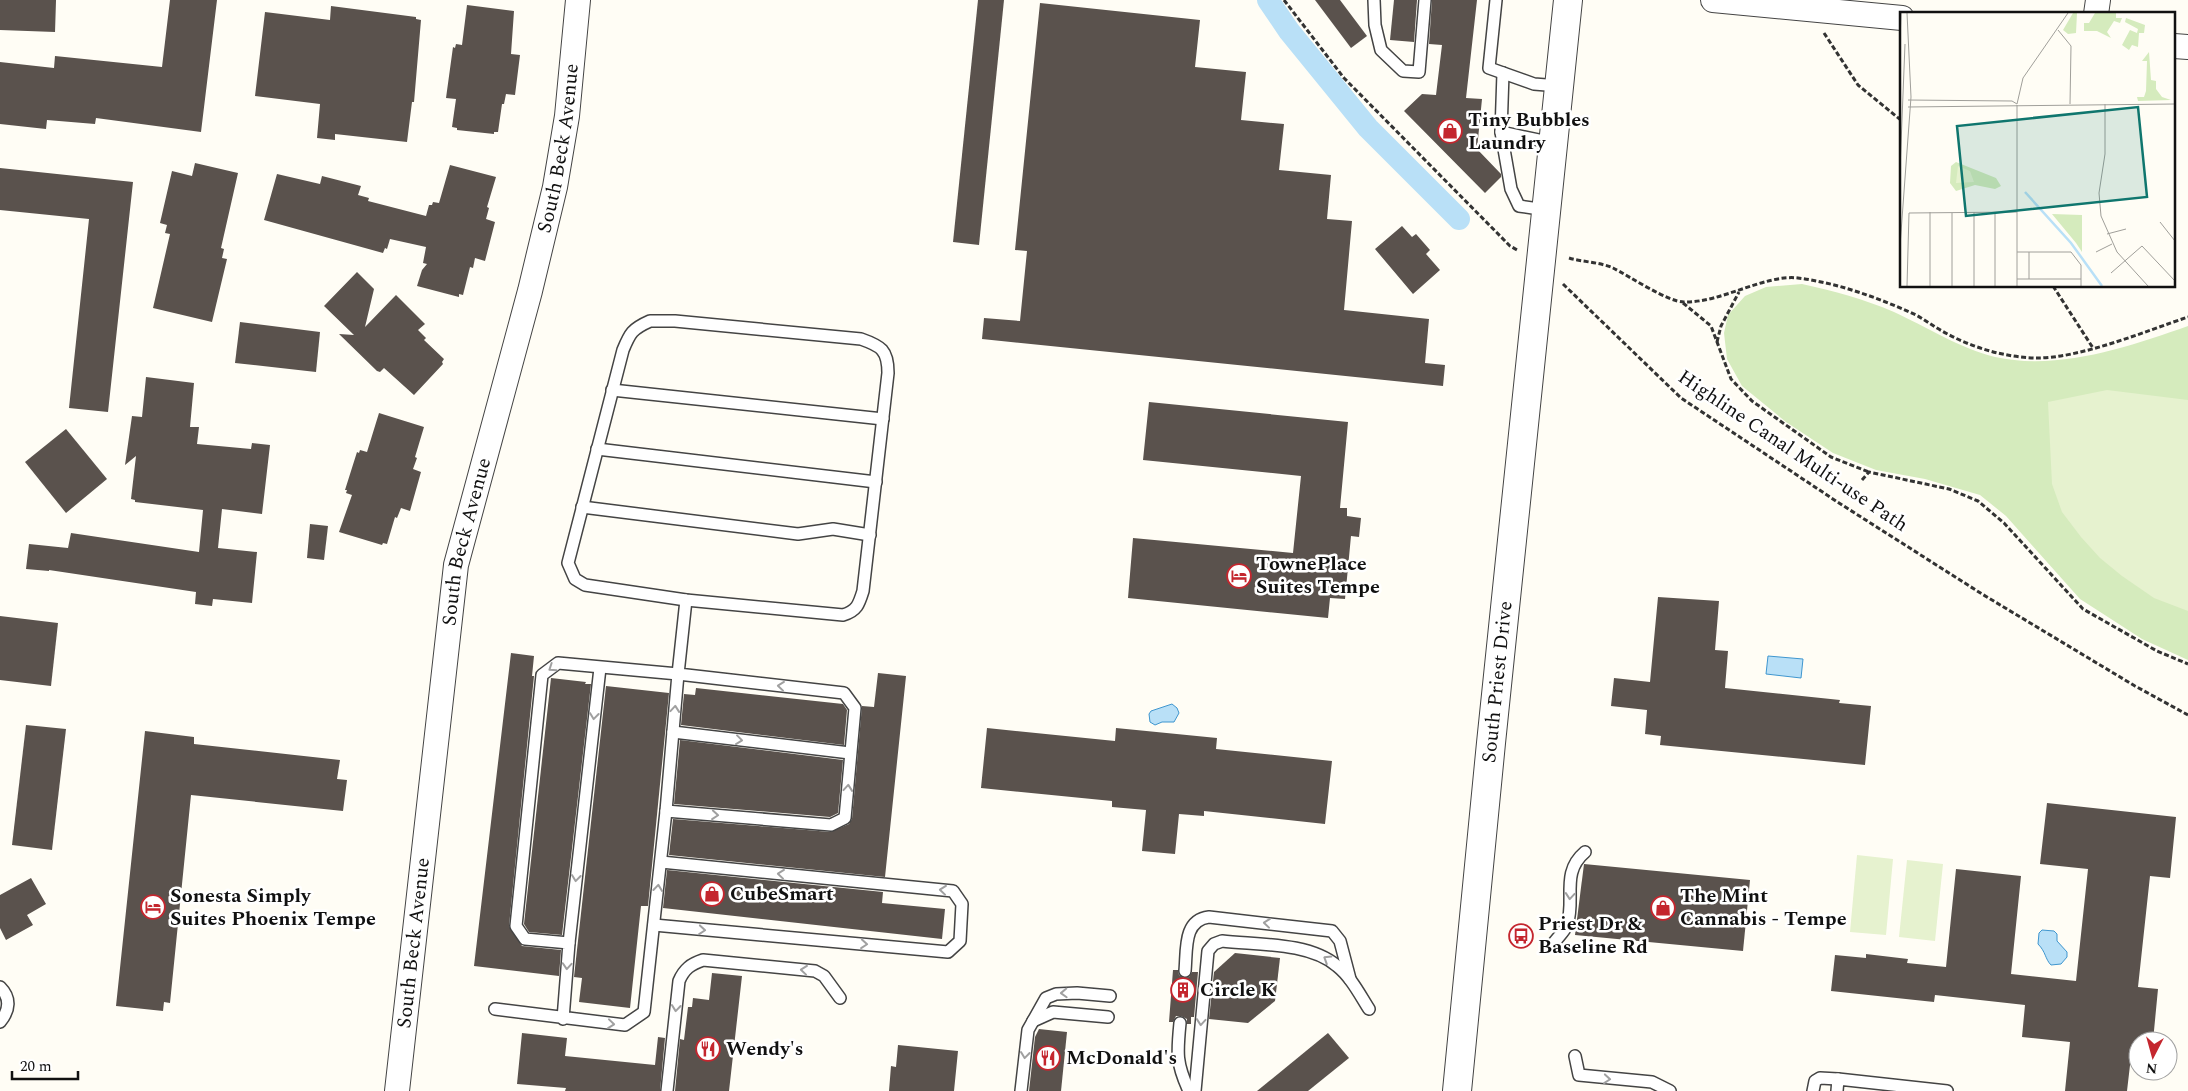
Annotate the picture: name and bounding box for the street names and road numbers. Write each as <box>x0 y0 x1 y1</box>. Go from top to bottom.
street label: South Beck Avenue <box>529 62 587 236</box>
street label: Highline Canal Multi-use Path <box>1672 362 1914 540</box>
street label: South Beck Avenue <box>434 454 499 627</box>
street label: South Priest Drive <box>1474 599 1521 764</box>
street label: South Beck Avenue <box>389 856 438 1030</box>

